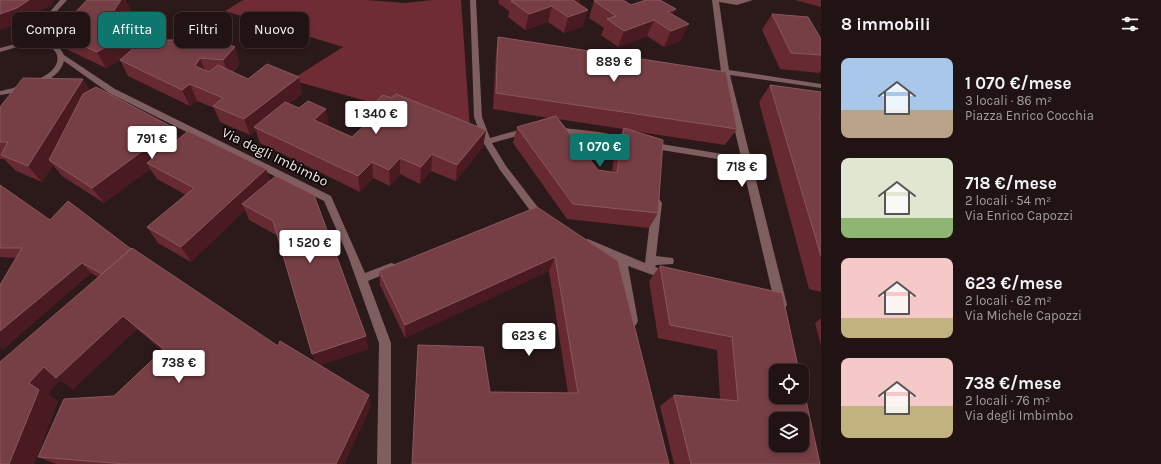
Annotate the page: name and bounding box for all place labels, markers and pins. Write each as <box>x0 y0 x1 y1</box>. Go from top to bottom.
pin: 889 € <box>586 49 642 83</box>
pin: 1 340 € <box>339 101 413 135</box>
pin: 791 € <box>124 126 180 160</box>
pin: 1 070 € <box>563 134 637 168</box>
pin: 718 € <box>714 154 770 188</box>
pin: 1 520 € <box>273 230 347 264</box>
pin: 623 € <box>501 323 557 357</box>
pin: 738 € <box>151 350 207 384</box>

